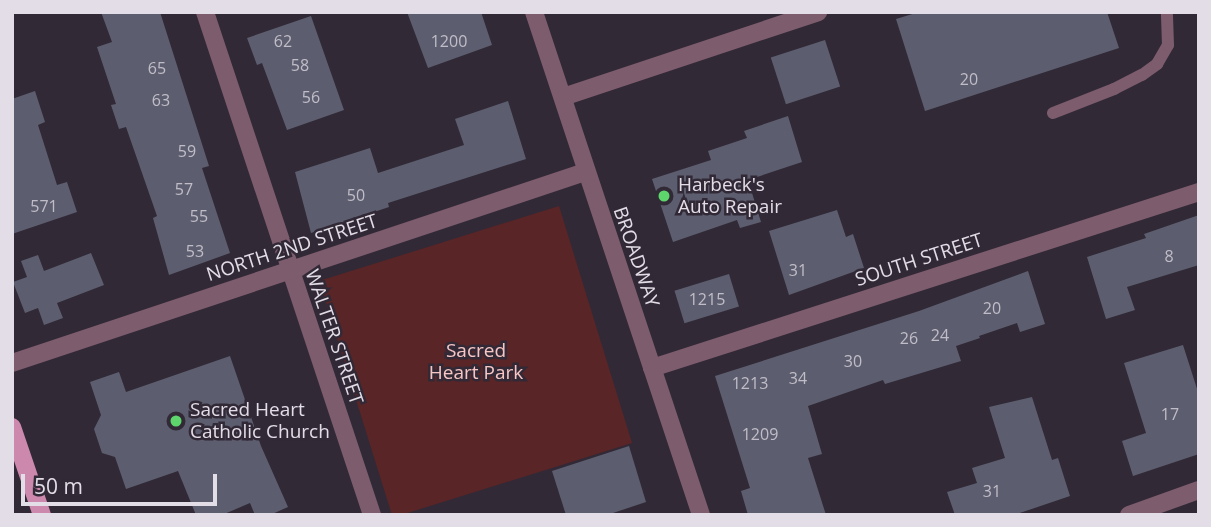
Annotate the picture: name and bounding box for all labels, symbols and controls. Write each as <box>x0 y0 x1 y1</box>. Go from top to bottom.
house number: 62 <box>274 31 292 51</box>
house number: 1200 <box>431 31 467 51</box>
house number: 58 <box>291 55 309 75</box>
house number: 65 <box>148 58 166 78</box>
house number: 20 <box>960 69 978 89</box>
house number: 56 <box>302 87 320 107</box>
house number: 63 <box>152 90 170 110</box>
house number: 59 <box>178 141 196 161</box>
place label: Harbeck's Auto Repair <box>678 174 782 218</box>
house number: 57 <box>175 179 193 199</box>
house number: 50 <box>347 185 365 205</box>
marker: Harbeck's Auto Repair <box>656 188 672 204</box>
house number: 571 <box>30 196 58 216</box>
street label: BROADWAY <box>608 204 664 310</box>
house number: 55 <box>190 206 208 226</box>
street label: NORTH 2ND STREET <box>204 210 380 286</box>
street label: SOUTH STREET <box>852 229 986 291</box>
house number: 53 <box>186 241 204 261</box>
house number: 8 <box>1164 246 1174 266</box>
house number: 31 <box>789 260 807 280</box>
street label: WALTER STREET <box>300 266 368 408</box>
house number: 1215 <box>689 289 725 309</box>
house number: 20 <box>983 298 1001 318</box>
house number: 24 <box>931 325 949 345</box>
house number: 26 <box>900 328 918 348</box>
park label: Sacred Heart Park <box>429 340 523 384</box>
house number: 30 <box>844 351 862 371</box>
house number: 34 <box>789 368 807 388</box>
house number: 1213 <box>732 373 768 393</box>
place label: Sacred Heart Catholic Church <box>190 399 330 443</box>
house number: 17 <box>1161 404 1179 424</box>
marker: Sacred Heart Catholic Church <box>168 413 184 429</box>
house number: 1209 <box>742 424 778 444</box>
scale bar <box>24 461 220 505</box>
text: 50 m <box>34 472 83 500</box>
house number: 31 <box>983 481 1001 501</box>

